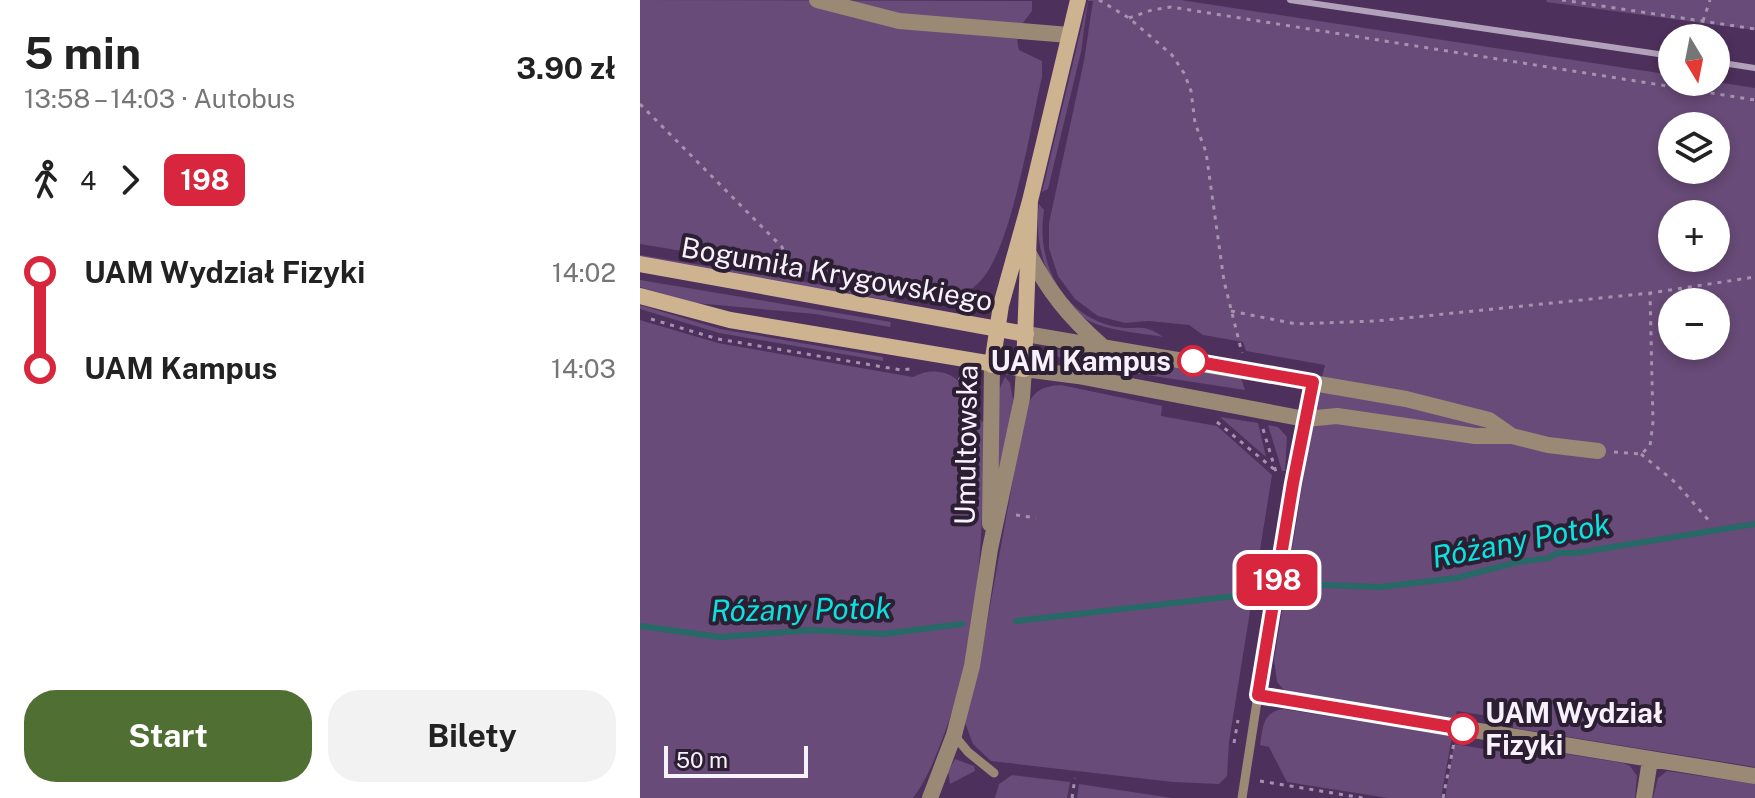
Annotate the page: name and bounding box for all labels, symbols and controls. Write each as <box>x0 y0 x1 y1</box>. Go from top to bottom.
north arrow <box>1658 24 1730 96</box>
map controls <box>1658 24 1730 360</box>
text: 5 min <box>24 27 141 79</box>
text: 3.90 zł <box>516 50 616 86</box>
text: 13:58 – 14:03 · Autobus <box>24 83 295 114</box>
button: layers <box>1658 112 1730 184</box>
icon: walk <box>24 158 68 202</box>
icon: forward <box>108 158 152 202</box>
text: 198 <box>180 163 229 196</box>
text: 4 <box>80 165 96 196</box>
button: + <box>1658 200 1730 272</box>
street label: Bogumiła Krygowskiego <box>679 230 995 317</box>
text: UAM Wydział Fizyki <box>84 254 365 290</box>
text: 14:02 <box>552 257 616 288</box>
button: − <box>1658 288 1730 360</box>
place label: UAM Kampus <box>991 344 1171 377</box>
marker: UAM Kampus <box>1178 346 1208 376</box>
text: UAM Kampus <box>84 350 277 386</box>
text: 14:03 <box>551 353 616 384</box>
street label: Umultowska <box>948 365 983 525</box>
water label: Różany Potok <box>1429 505 1614 575</box>
line badge: 198 <box>1231 554 1323 606</box>
text: 198 <box>1252 563 1302 596</box>
water label: Różany Potok <box>710 589 893 629</box>
button: Start <box>24 690 312 782</box>
button: Bilety <box>328 690 616 782</box>
place label: UAM Wydział Fizyki <box>1485 696 1663 761</box>
marker: UAM Wydział Fizyki <box>1448 714 1478 744</box>
scale bar <box>664 742 808 778</box>
text: 50 m <box>676 747 728 773</box>

